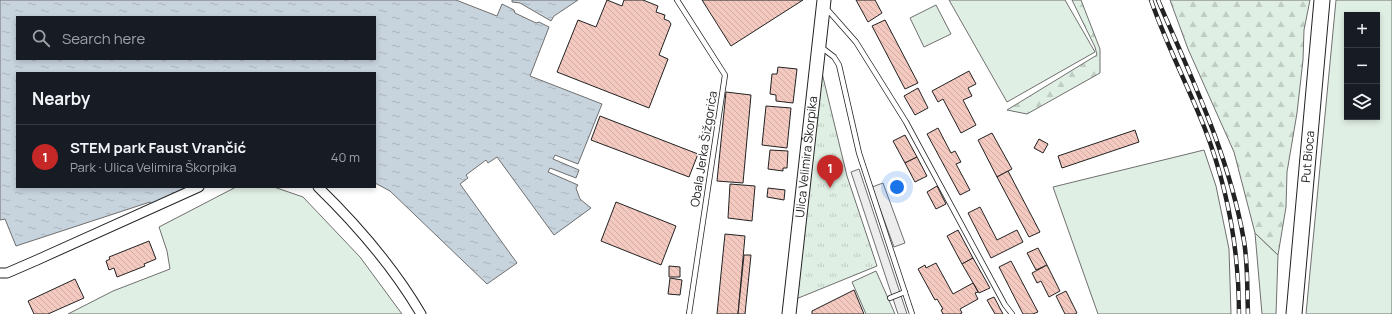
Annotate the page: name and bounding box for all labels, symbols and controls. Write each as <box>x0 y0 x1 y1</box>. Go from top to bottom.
map controls <box>1344 12 1380 120</box>
button: + <box>1344 12 1380 48</box>
search box <box>16 16 376 60</box>
icon: search <box>30 27 52 49</box>
text: Search here <box>62 28 145 49</box>
button: − <box>1344 48 1380 84</box>
button: layers <box>1344 84 1380 120</box>
text: Nearby <box>32 87 90 110</box>
street label: Obala Jerka Šižgorića <box>686 90 721 208</box>
street label: Ulica Velimira Škorpika <box>791 95 821 219</box>
street label: Put Bioca <box>1297 130 1318 183</box>
text: STEM park Faust Vrančić <box>70 137 246 158</box>
text: 1 <box>42 148 48 166</box>
text: 40 m <box>331 148 360 166</box>
pin: 1 <box>817 155 843 188</box>
text: Park · Ulica Velimira Škorpika <box>70 158 236 176</box>
your location <box>887 177 907 197</box>

